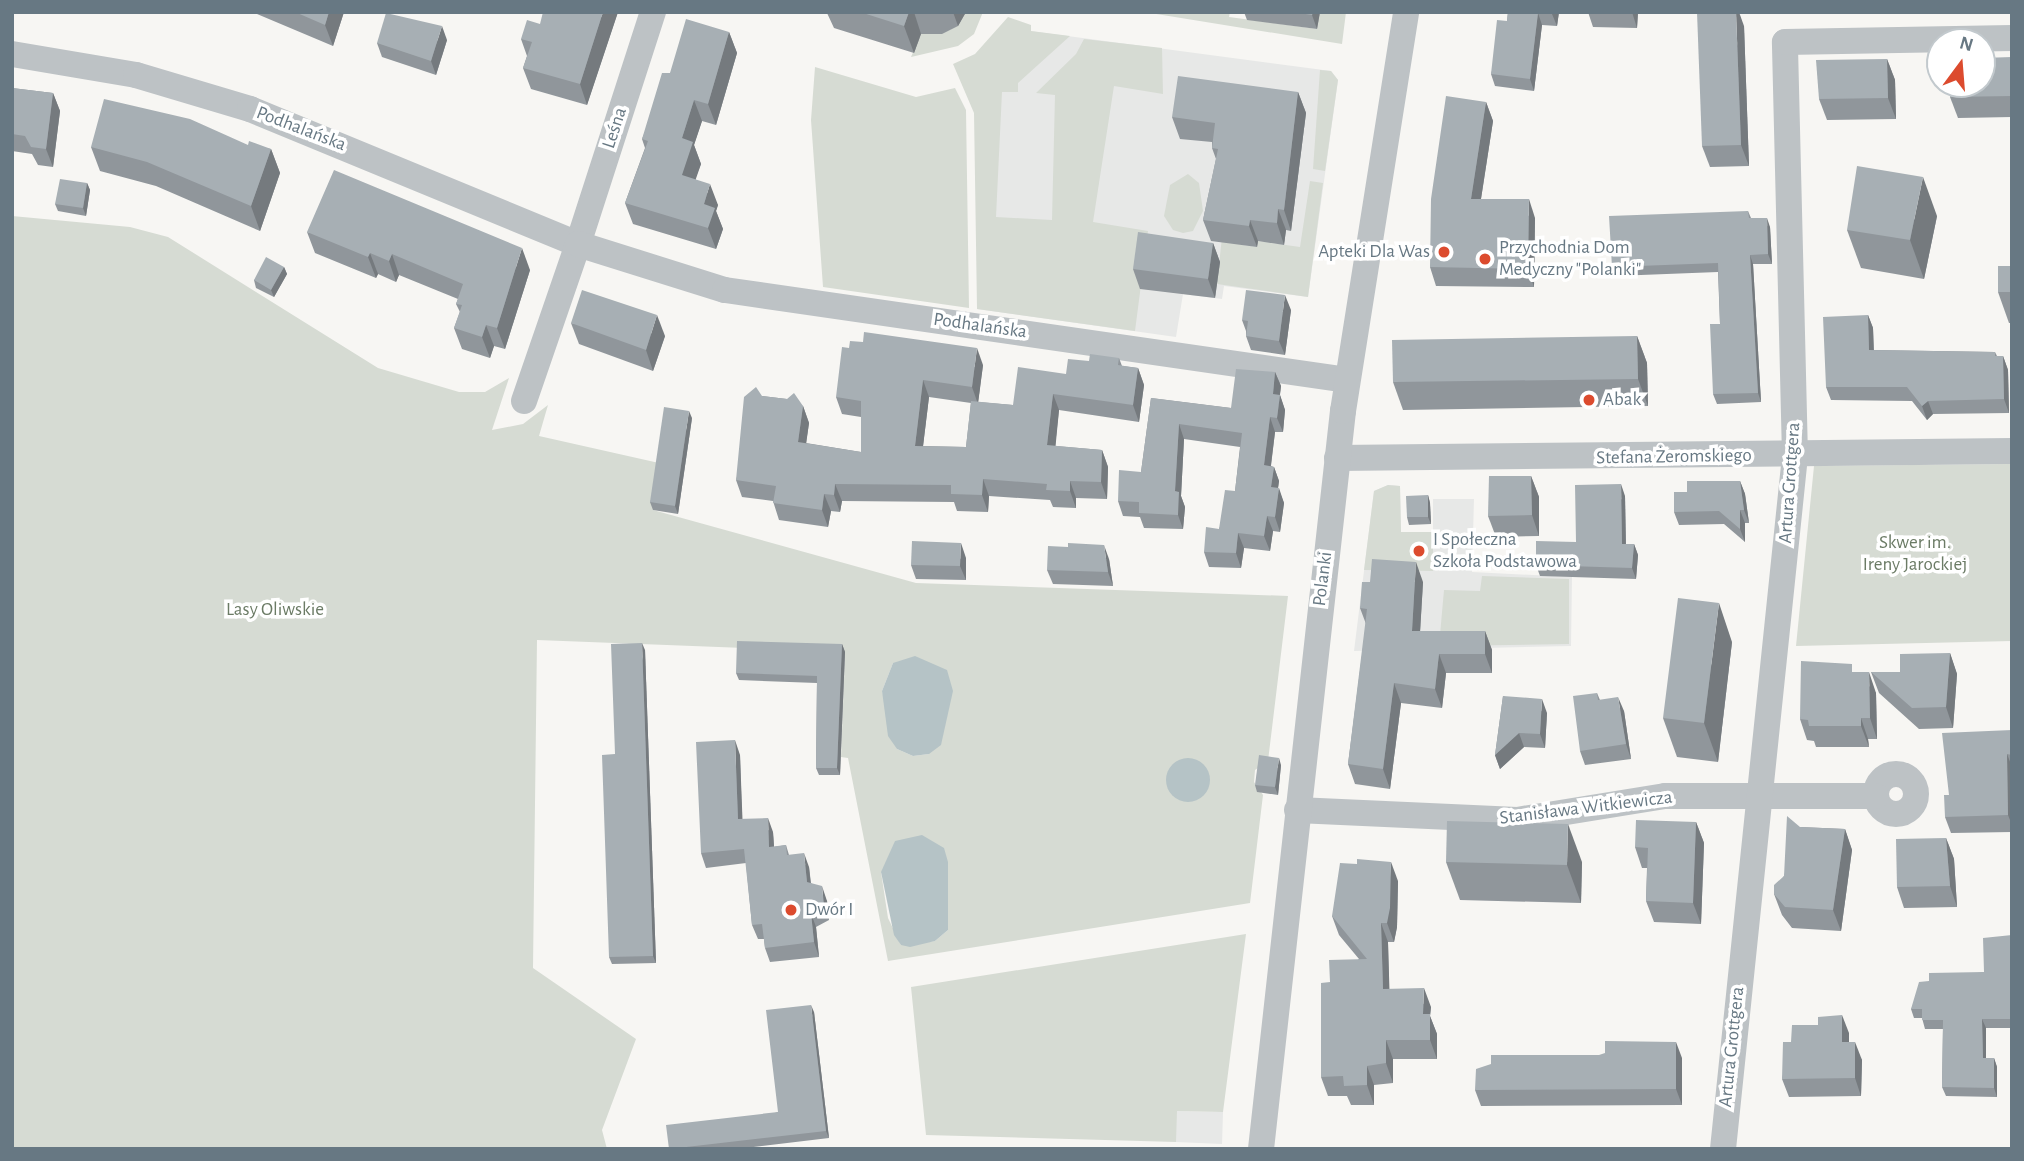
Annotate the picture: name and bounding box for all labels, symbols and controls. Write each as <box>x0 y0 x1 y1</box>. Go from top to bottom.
north arrow <box>1926 28 1996 98</box>
text: N <box>1957 33 1975 55</box>
street label: Podhalańska <box>253 101 349 157</box>
street label: Leśna <box>598 105 632 151</box>
place label: Przychodnia Dom Medyczny "Polanki" <box>1499 237 1641 281</box>
place label: Apteki Dla Was <box>1318 241 1430 263</box>
marker: Apteki Dla Was <box>1436 244 1452 260</box>
marker: Przychodnia Dom Medyczny "Polanki" <box>1477 251 1493 267</box>
street label: Podhalańska <box>932 308 1028 344</box>
place label: Abak <box>1603 389 1641 411</box>
marker: Abak <box>1581 392 1597 408</box>
street label: Artura Grottgera <box>1774 422 1806 544</box>
street label: Stefana Żeromskiego <box>1596 444 1752 470</box>
place label: I Społeczna Szkoła Podstawowa <box>1433 529 1577 573</box>
park label: Skwer im. Ireny Jarockiej <box>1863 532 1967 576</box>
marker: I Społeczna Szkoła Podstawowa <box>1411 543 1427 559</box>
street label: Polanki <box>1308 550 1338 608</box>
park label: Lasy Oliwskie <box>226 599 324 621</box>
street label: Stanisława Witkiewicza <box>1498 786 1674 830</box>
place label: Dwór I <box>805 899 853 921</box>
marker: Dwór I <box>783 902 799 918</box>
street label: Artura Grottgera <box>1714 985 1750 1109</box>

